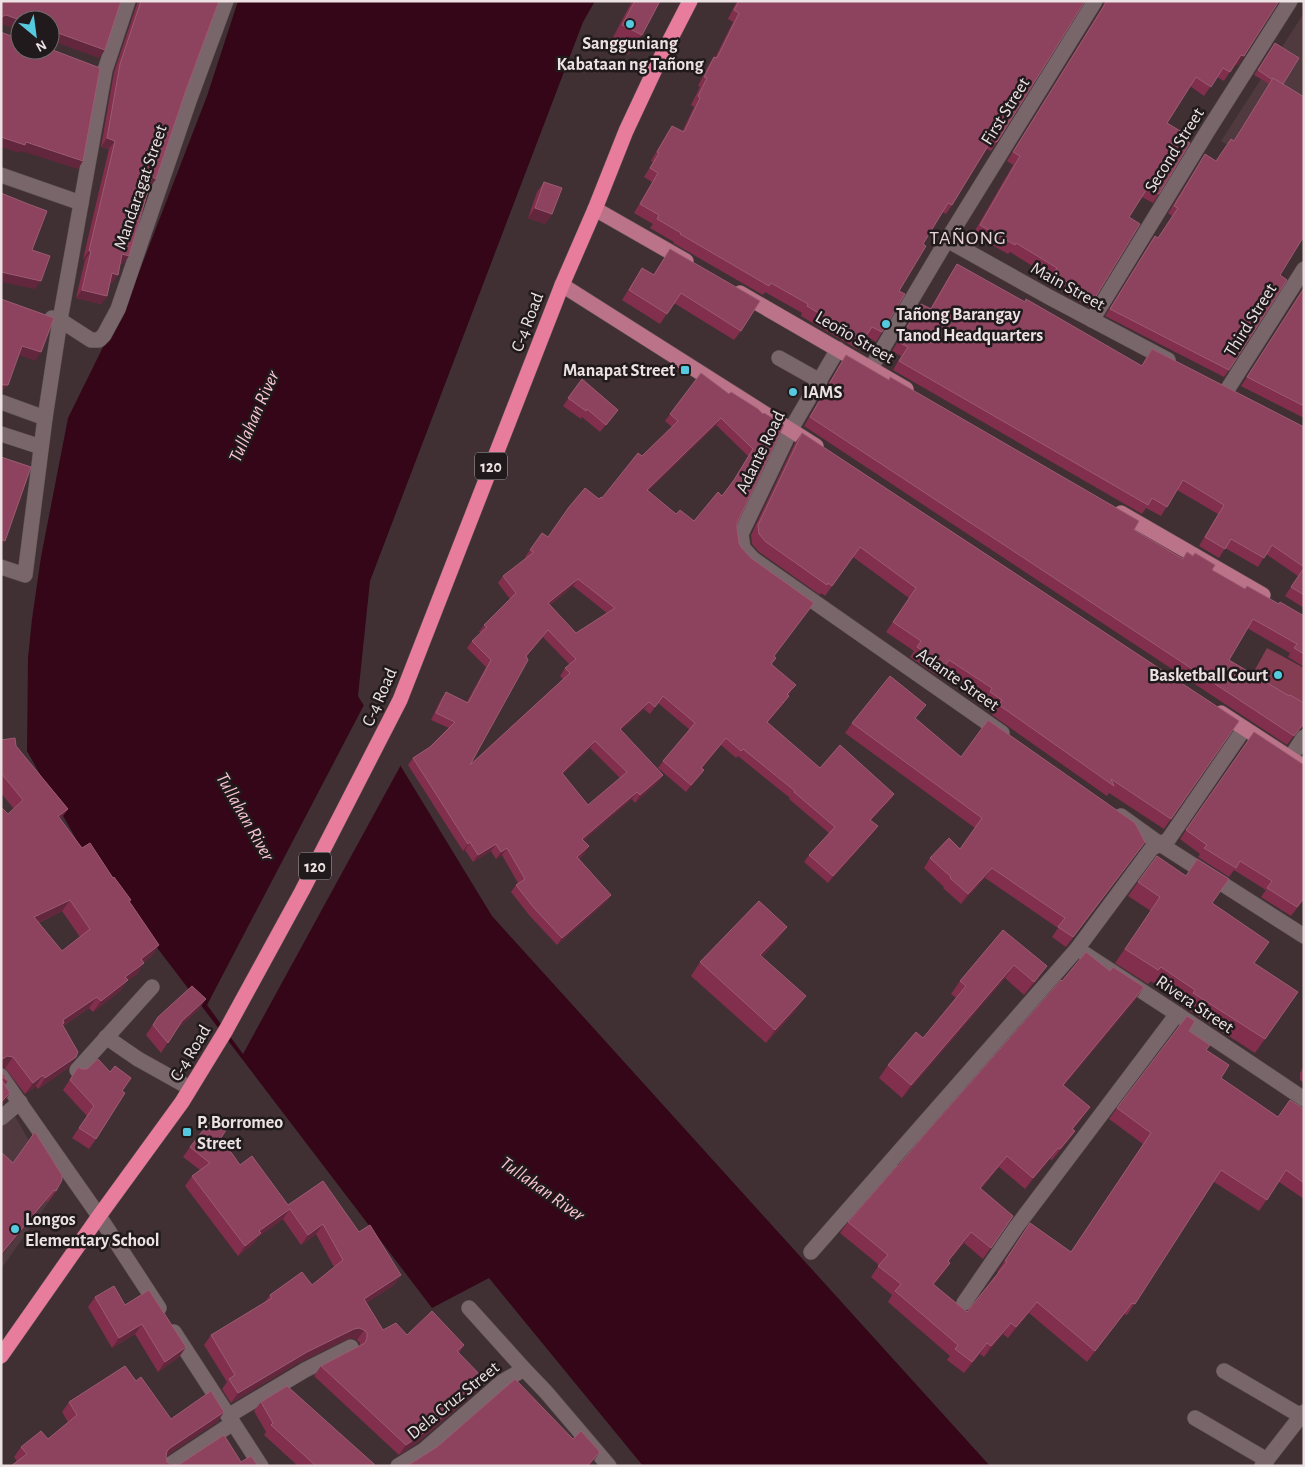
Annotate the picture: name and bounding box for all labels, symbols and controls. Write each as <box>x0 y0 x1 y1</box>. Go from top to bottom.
north arrow <box>10 10 60 60</box>
marker: Sangguniang Kabataan ng Tañong <box>624 18 636 30</box>
place label: Sangguniang Kabataan ng Tañong <box>556 35 705 74</box>
text: N <box>33 37 48 54</box>
street label: First Street <box>978 74 1034 148</box>
street label: Second Street <box>1142 105 1208 196</box>
street label: Mandaragat Street <box>111 122 171 252</box>
district label: TAÑONG <box>929 227 1007 248</box>
street label: Main Street <box>1028 259 1108 315</box>
street label: Third Street <box>1221 280 1281 360</box>
street label: C-4 Road <box>508 290 547 354</box>
place label: Tañong Barangay Tanod Headquarters <box>896 306 1043 345</box>
street label: Leoño Street <box>812 308 897 368</box>
marker: Tañong Barangay Tanod Headquarters <box>880 318 892 330</box>
place label: Manapat Street <box>563 362 675 380</box>
marker: Manapat Street <box>679 364 691 376</box>
water label: Tullahan River <box>226 367 283 465</box>
place label: IAMS <box>803 384 842 402</box>
marker: IAMS <box>787 386 799 398</box>
street label: Adante Road <box>733 408 789 497</box>
road number: 120 <box>475 452 507 480</box>
street label: Adante Street <box>913 645 1002 715</box>
street label: C-4 Road <box>359 666 401 729</box>
place label: Basketball Court <box>1149 667 1268 685</box>
marker: Basketball Court <box>1272 669 1284 681</box>
water label: Tullahan River <box>212 770 278 865</box>
road number: 120 <box>299 852 331 879</box>
street label: Rivera Street <box>1152 972 1237 1037</box>
street label: C-4 Road <box>167 1022 214 1085</box>
place label: P. Borromeo Street <box>197 1114 283 1153</box>
marker: P. Borromeo Street <box>181 1126 193 1138</box>
water label: Tullahan River <box>497 1153 588 1226</box>
place label: Longos Elementary School <box>25 1211 160 1250</box>
marker: Longos Elementary School <box>9 1223 21 1235</box>
street label: Dela Cruz Street <box>404 1358 503 1443</box>

